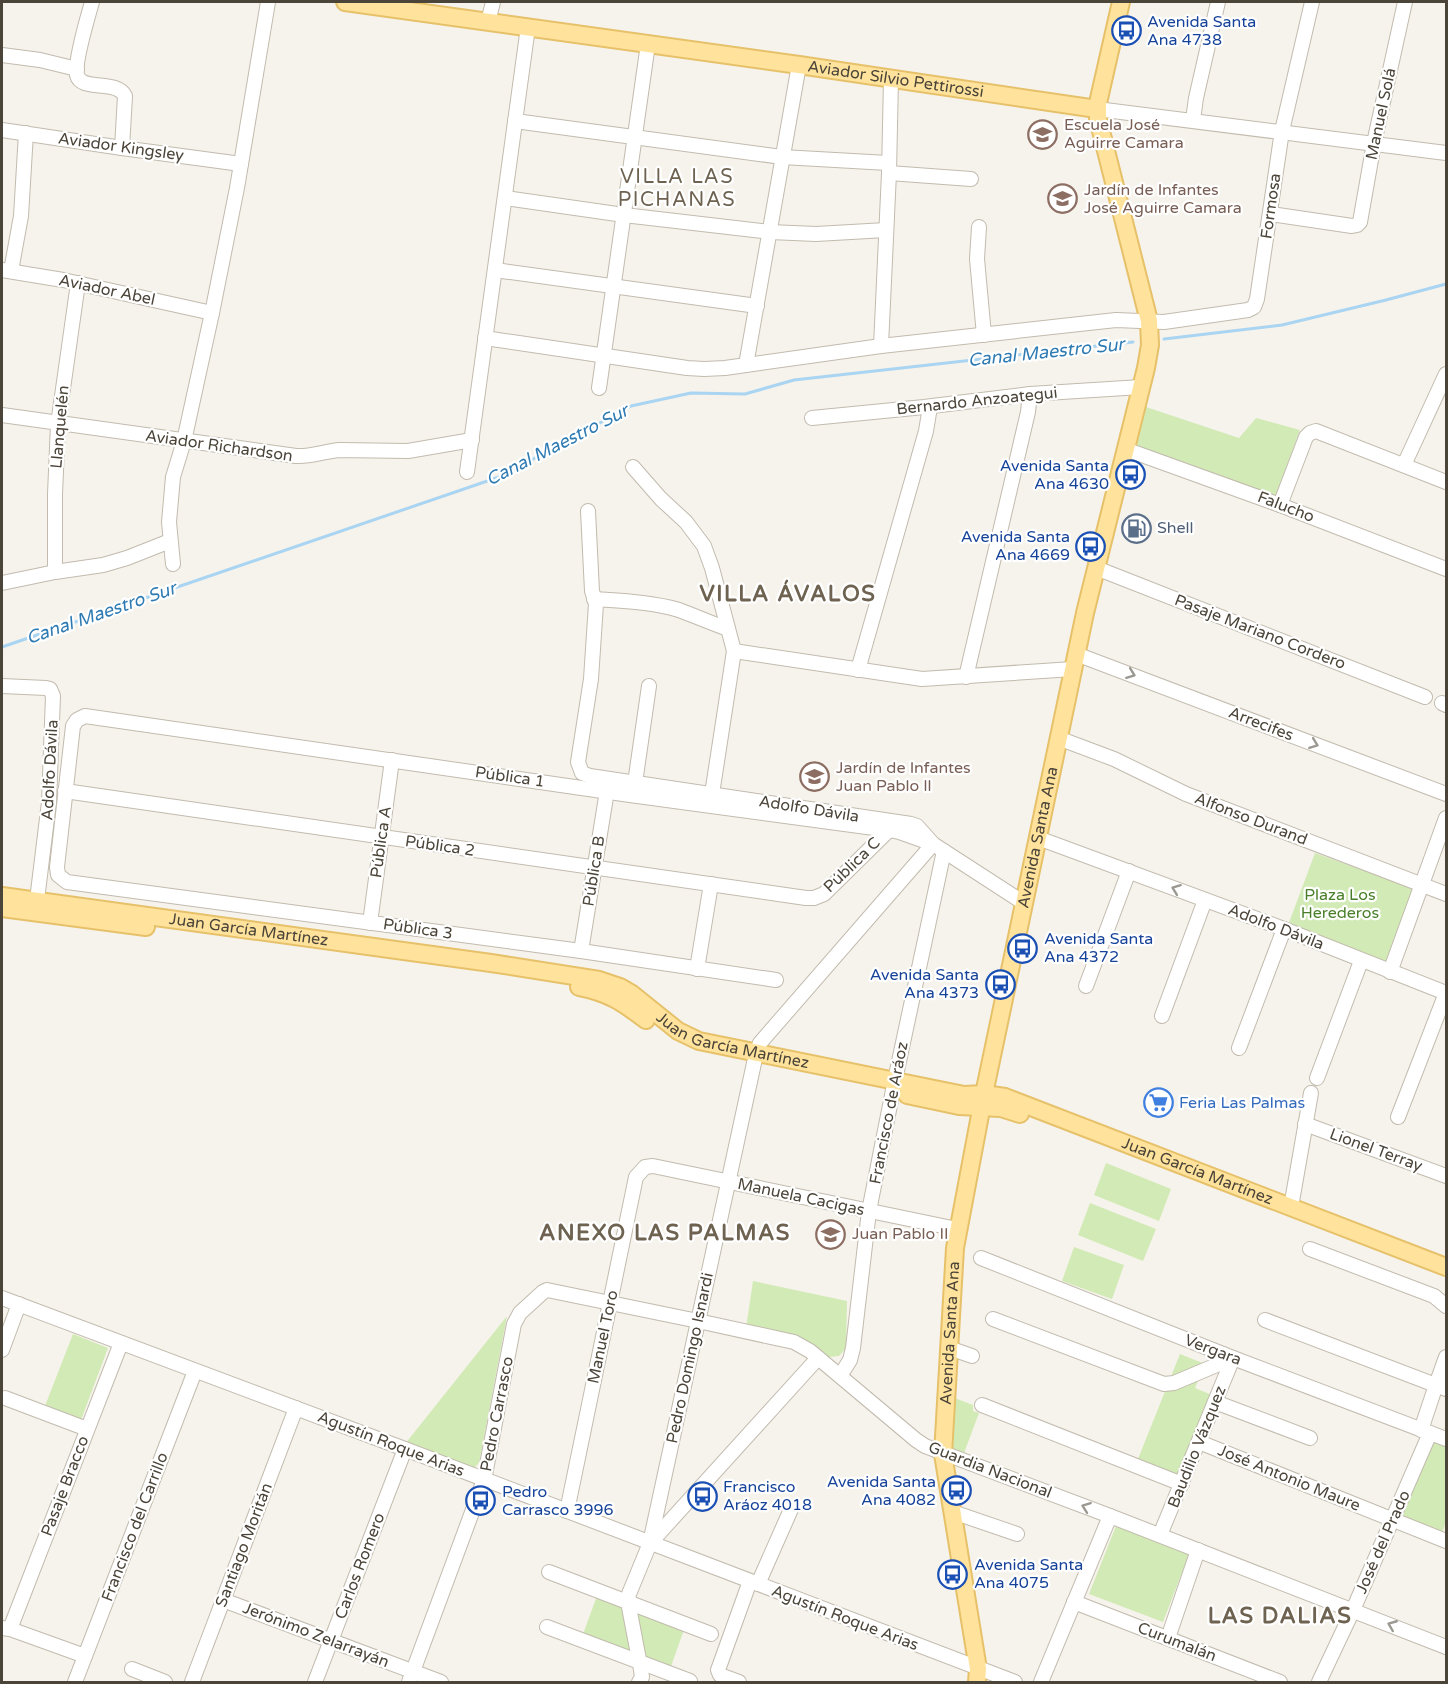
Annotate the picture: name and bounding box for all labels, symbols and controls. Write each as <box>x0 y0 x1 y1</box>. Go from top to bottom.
place label: Avenida Santa Ana 4738 <box>1147 12 1256 50</box>
bus stop icon: Avenida Santa Ana 4738 <box>1110 15 1142 47</box>
street label: Aviador Silvio Pettirossi <box>806 56 985 102</box>
street label: Manuel Solá <box>1361 66 1401 162</box>
place label: Escuela José Aguirre Camara <box>1064 115 1184 153</box>
school or university icon: Escuela José Aguirre Camara <box>1027 118 1059 150</box>
street label: Aviador Kingsley <box>57 128 186 166</box>
district label: VILLA LAS PICHANAS <box>618 165 736 212</box>
street label: Formosa <box>1257 172 1285 240</box>
place label: Jardín de Infantes José Aguirre Camara <box>1084 180 1242 218</box>
school or university icon: Jardín de Infantes José Aguirre Camara <box>1047 183 1079 215</box>
street label: Aviador Abel <box>57 270 157 310</box>
water label: Canal Maestro Sur <box>967 333 1127 371</box>
street label: Bernardo Anzoategui <box>896 383 1058 419</box>
street label: Llanquelén <box>46 384 74 470</box>
water label: Canal Maestro Sur <box>482 399 634 490</box>
street label: Aviador Richardson <box>144 426 294 466</box>
place label: Avenida Santa Ana 4630 <box>1000 456 1109 494</box>
bus stop icon: Avenida Santa Ana 4630 <box>1114 459 1146 491</box>
street label: Falucho <box>1255 487 1317 527</box>
fuel station icon: Shell <box>1120 512 1152 544</box>
place label: Shell <box>1157 518 1194 538</box>
place label: Avenida Santa Ana 4669 <box>961 527 1070 565</box>
bus stop icon: Avenida Santa Ana 4669 <box>1075 530 1107 562</box>
water label: Canal Maestro Sur <box>23 576 181 649</box>
district label: VILLA ÁVALOS <box>700 579 876 607</box>
street label: Pasaje Mariano Cordero <box>1172 590 1348 674</box>
one-way arrow <box>1125 667 1136 680</box>
street label: Arrecifes <box>1226 703 1296 745</box>
street label: Adolfo Dávila <box>37 719 63 821</box>
one-way arrow <box>1308 736 1318 749</box>
place label: Jardín de Infantes Juan Pablo ll <box>836 758 971 796</box>
school or university icon: Jardín de Infantes Juan Pablo ll <box>799 761 831 793</box>
street label: Pública 1 <box>474 762 546 792</box>
street label: Avenida Santa Ana <box>1013 765 1062 910</box>
street label: Alfonso Durand <box>1192 788 1310 850</box>
street label: Adolfo Dávila <box>757 791 861 827</box>
street label: Pública A <box>366 805 396 879</box>
street label: Pública 2 <box>404 831 476 861</box>
street label: Pública C <box>819 833 885 897</box>
street label: Pública B <box>579 834 609 908</box>
one-way arrow <box>1172 884 1183 896</box>
park label: Plaza Los Herederos <box>1301 885 1379 923</box>
street label: Adolfo Dávila <box>1225 900 1327 954</box>
street label: Juan García Martínez <box>168 909 330 951</box>
street label: Pública 3 <box>382 914 454 944</box>
place label: Avenida Santa Ana 4372 <box>1044 929 1153 967</box>
bus stop icon: Avenida Santa Ana 4372 <box>1007 932 1039 964</box>
place label: Avenida Santa Ana 4373 <box>870 965 979 1003</box>
bus stop icon: Avenida Santa Ana 4373 <box>984 968 1016 1000</box>
street label: Juan García Martínez <box>652 1007 811 1073</box>
street label: Francisco de Aráoz <box>865 1040 913 1186</box>
supermarket icon: Feria Las Palmas <box>1142 1087 1174 1119</box>
place label: Feria Las Palmas <box>1179 1093 1305 1113</box>
street label: Lionel Terray <box>1327 1124 1426 1176</box>
street label: Juan García Martínez <box>1119 1133 1276 1209</box>
street label: Manuela Cacigas <box>736 1174 866 1220</box>
school or university icon: Juan Pablo II <box>815 1218 847 1250</box>
district label: ANEXO LAS PALMAS <box>539 1220 791 1246</box>
place label: Juan Pablo II <box>852 1224 949 1244</box>
street label: Avenida Santa Ana <box>936 1261 964 1406</box>
street label: Pedro Domingo Isnardi <box>662 1271 718 1445</box>
street label: Manuel Toro <box>583 1288 623 1386</box>
street label: Vergara <box>1182 1330 1244 1370</box>
street label: Pedro Carrasco <box>476 1355 518 1473</box>
street label: Baudilio Vázquez <box>1163 1383 1231 1511</box>
street label: Agustín Roque Arias <box>315 1407 467 1481</box>
street label: Pasaje Bracco <box>37 1433 93 1539</box>
street label: Guardia Nacional <box>925 1437 1055 1503</box>
street label: José Antonio Maure <box>1215 1440 1363 1516</box>
street label: Francisco del Carrillo <box>97 1450 173 1604</box>
place label: Avenida Santa Ana 4082 <box>827 1472 936 1510</box>
bus stop icon: Avenida Santa Ana 4082 <box>941 1475 973 1507</box>
place label: Francisco Aráoz 4018 <box>723 1477 812 1515</box>
street label: Santiago Moritán <box>211 1480 277 1610</box>
bus stop icon: Francisco Aráoz 4018 <box>686 1480 718 1512</box>
place label: Pedro Carrasco 3996 <box>502 1482 614 1520</box>
bus stop icon: Pedro Carrasco 3996 <box>465 1485 497 1517</box>
street label: José del Prado <box>1351 1487 1415 1597</box>
one-way arrow <box>1081 1502 1092 1514</box>
street label: Carlos Romero <box>331 1510 389 1622</box>
place label: Avenida Santa Ana 4075 <box>974 1555 1083 1593</box>
bus stop icon: Avenida Santa Ana 4075 <box>937 1558 969 1590</box>
street label: Agustín Roque Arias <box>769 1581 921 1655</box>
street label: Jerónimo Zelarrayán <box>240 1598 392 1672</box>
district label: LAS DALIAS <box>1208 1603 1352 1629</box>
street label: Curumalán <box>1135 1618 1219 1666</box>
one-way arrow <box>1387 1620 1398 1632</box>

